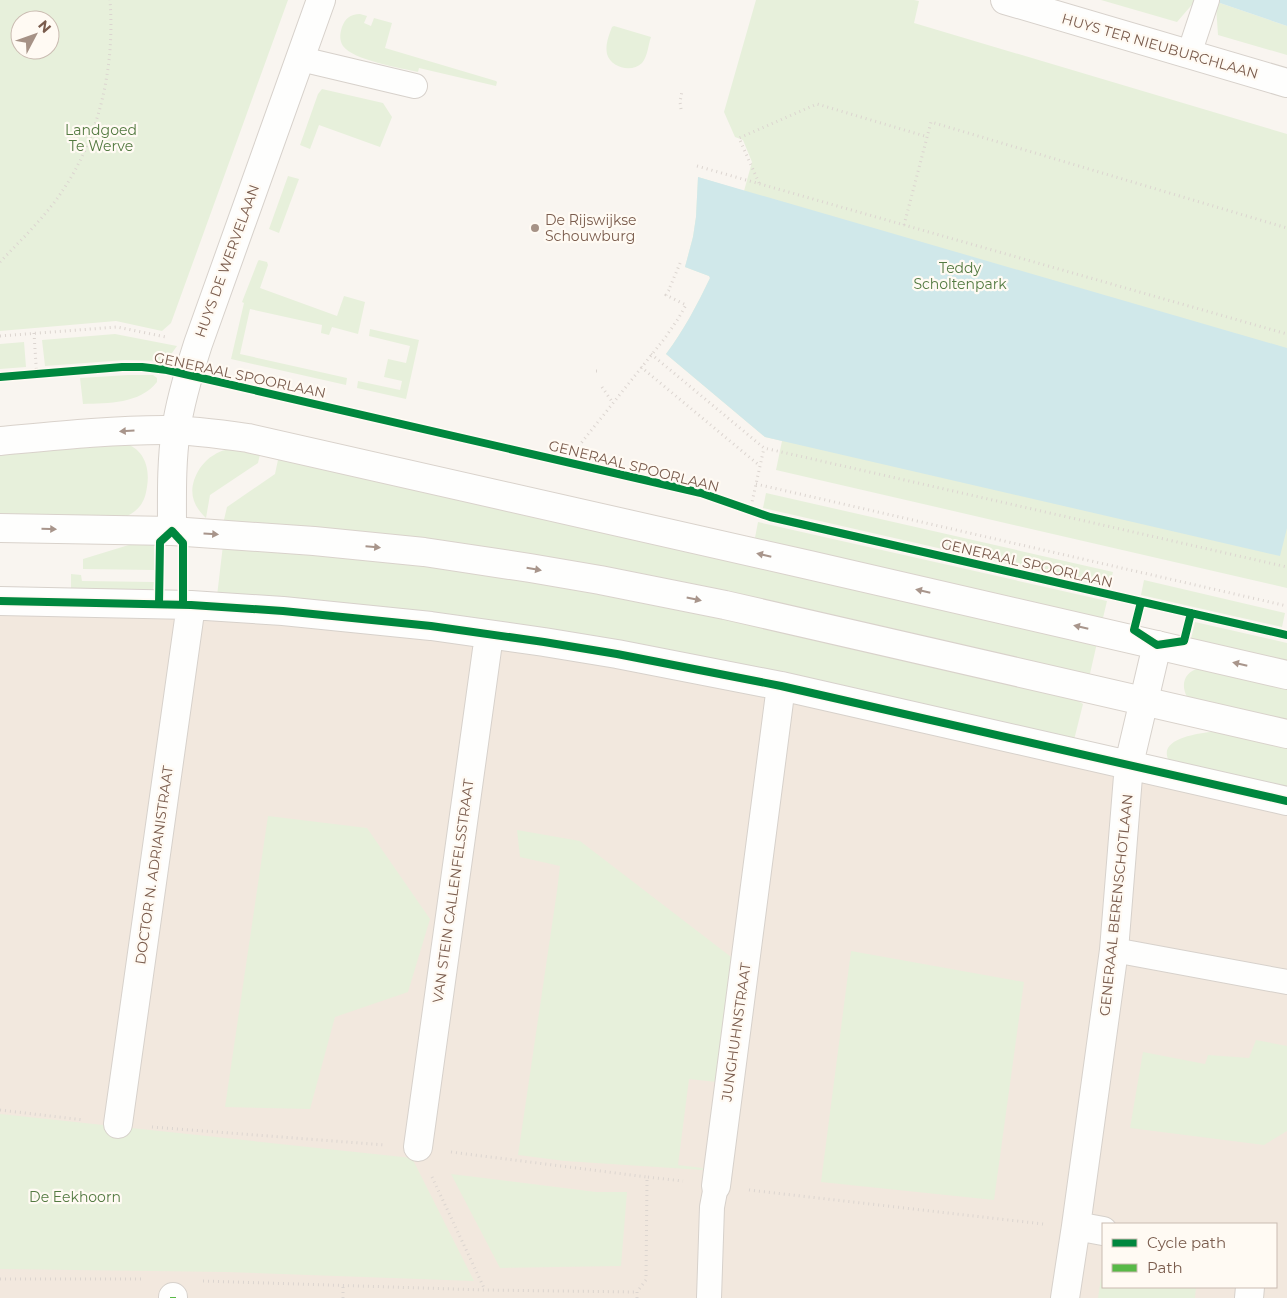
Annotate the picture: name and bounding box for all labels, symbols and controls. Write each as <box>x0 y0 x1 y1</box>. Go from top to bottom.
street label: HUYS TER NIEUBURCHLAAN <box>1060 9 1260 83</box>
north arrow <box>10 10 60 60</box>
text: N <box>34 16 55 37</box>
park label: Landgoed Te Werve <box>65 121 137 155</box>
street label: HUYS DE WERVELAAN <box>191 182 263 340</box>
place label: De Rijswijkse Schouwburg <box>545 211 636 245</box>
marker: De Rijswijkse Schouwburg <box>529 222 541 234</box>
park label: Teddy Scholtenpark <box>913 259 1007 293</box>
street label: GENERAAL SPOORLAAN <box>152 348 328 402</box>
one-way arrow <box>119 428 135 436</box>
street label: GENERAAL SPOORLAAN <box>547 436 721 496</box>
one-way arrow <box>41 525 57 533</box>
one-way arrow <box>203 530 219 538</box>
street label: GENERAAL SPOORLAAN <box>940 535 1114 591</box>
one-way arrow <box>365 543 381 551</box>
one-way arrow <box>757 551 772 559</box>
one-way arrow <box>526 565 542 573</box>
one-way arrow <box>915 587 930 595</box>
one-way arrow <box>686 595 702 603</box>
one-way arrow <box>1074 623 1089 631</box>
one-way arrow <box>1232 660 1247 668</box>
street label: DOCTOR N. ADRIANISTRAAT <box>131 764 177 966</box>
street label: VAN STEIN CALLENFELSSTRAAT <box>428 778 478 1004</box>
street label: GENERAAL BERENSCHOTLAAN <box>1095 793 1137 1017</box>
street label: JUNGHUHNSTRAAT <box>717 961 755 1104</box>
park label: De Eekhoorn <box>29 1188 121 1206</box>
legend <box>1102 1223 1277 1288</box>
text: Cycle path <box>1147 1233 1226 1252</box>
text: Path <box>1147 1258 1183 1277</box>

